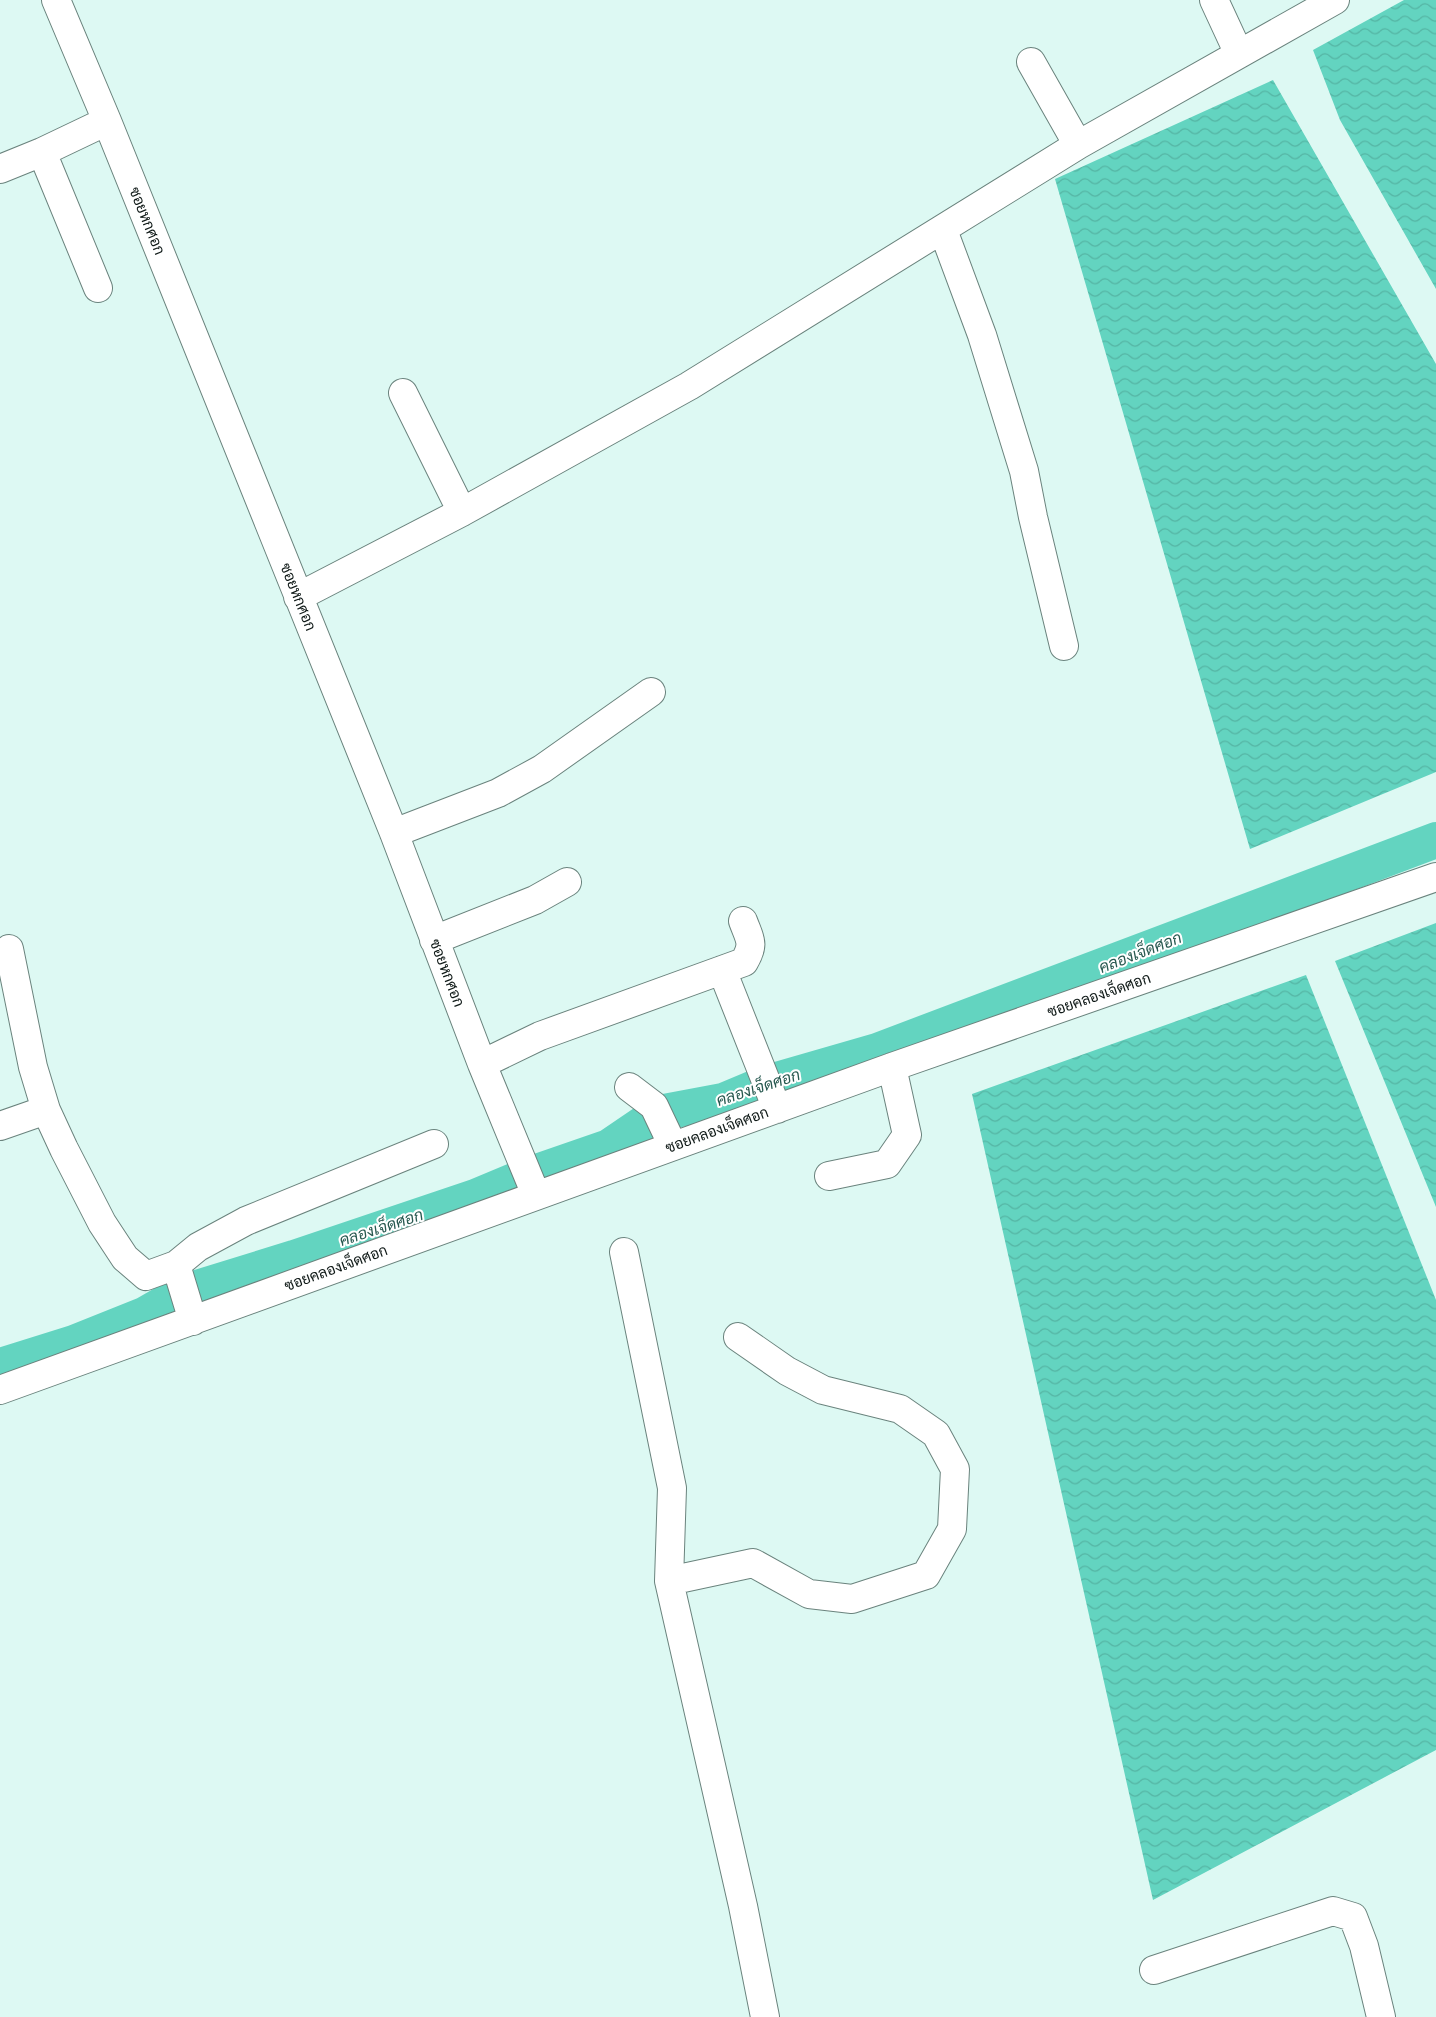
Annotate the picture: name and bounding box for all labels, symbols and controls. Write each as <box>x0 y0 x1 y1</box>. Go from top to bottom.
street label: ซอยหกศอก <box>125 185 169 257</box>
street label: ซอยหกศอก <box>276 561 320 633</box>
water label: คลองเจ็ดศอก <box>1095 924 1184 977</box>
street label: ซอยหกศอก <box>426 937 468 1009</box>
street label: ซอยคลองเจ็ดศอก <box>1044 967 1153 1021</box>
water label: คลองเจ็ดศอก <box>713 1061 803 1110</box>
street label: ซอยคลองเจ็ดศอก <box>662 1101 771 1157</box>
water label: คลองเจ็ดศอก <box>336 1201 426 1250</box>
street label: ซอยคลองเจ็ดศอก <box>281 1239 390 1295</box>

